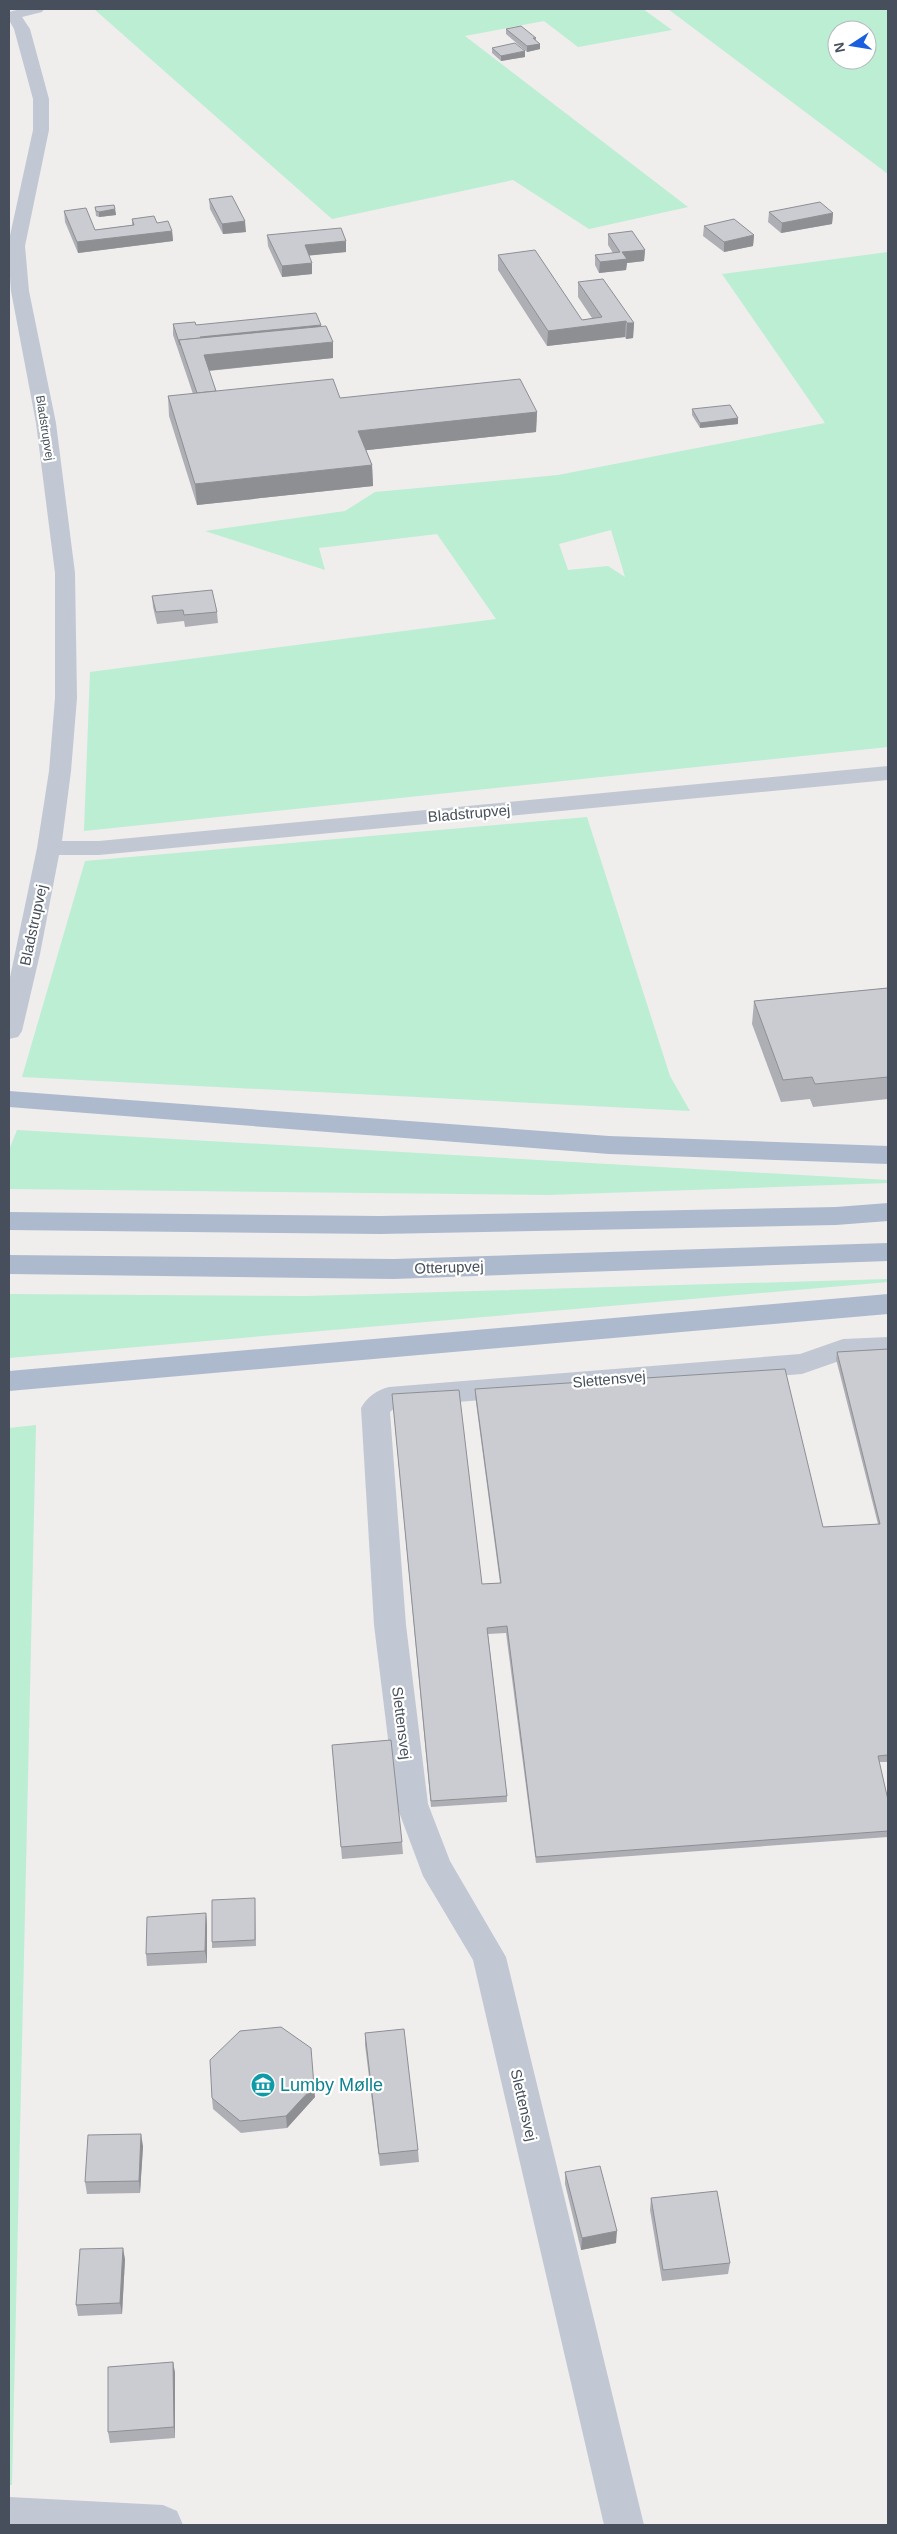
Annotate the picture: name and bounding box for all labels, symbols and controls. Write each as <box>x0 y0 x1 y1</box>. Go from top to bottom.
north arrow <box>827 20 877 70</box>
text: N <box>830 41 848 54</box>
street label: Bladstrupvej <box>33 394 57 462</box>
street label: Bladstrupvej <box>427 801 511 825</box>
street label: Bladstrupvej <box>16 883 50 967</box>
street label: Otterupvej <box>414 1257 484 1277</box>
street label: Slettensvej <box>572 1367 646 1391</box>
street label: Slettensvej <box>389 1686 415 1760</box>
street label: Slettensvej <box>507 2067 541 2143</box>
museum icon: Lumby Mølle <box>250 2072 276 2098</box>
place label: Lumby Mølle <box>280 2075 383 2095</box>

